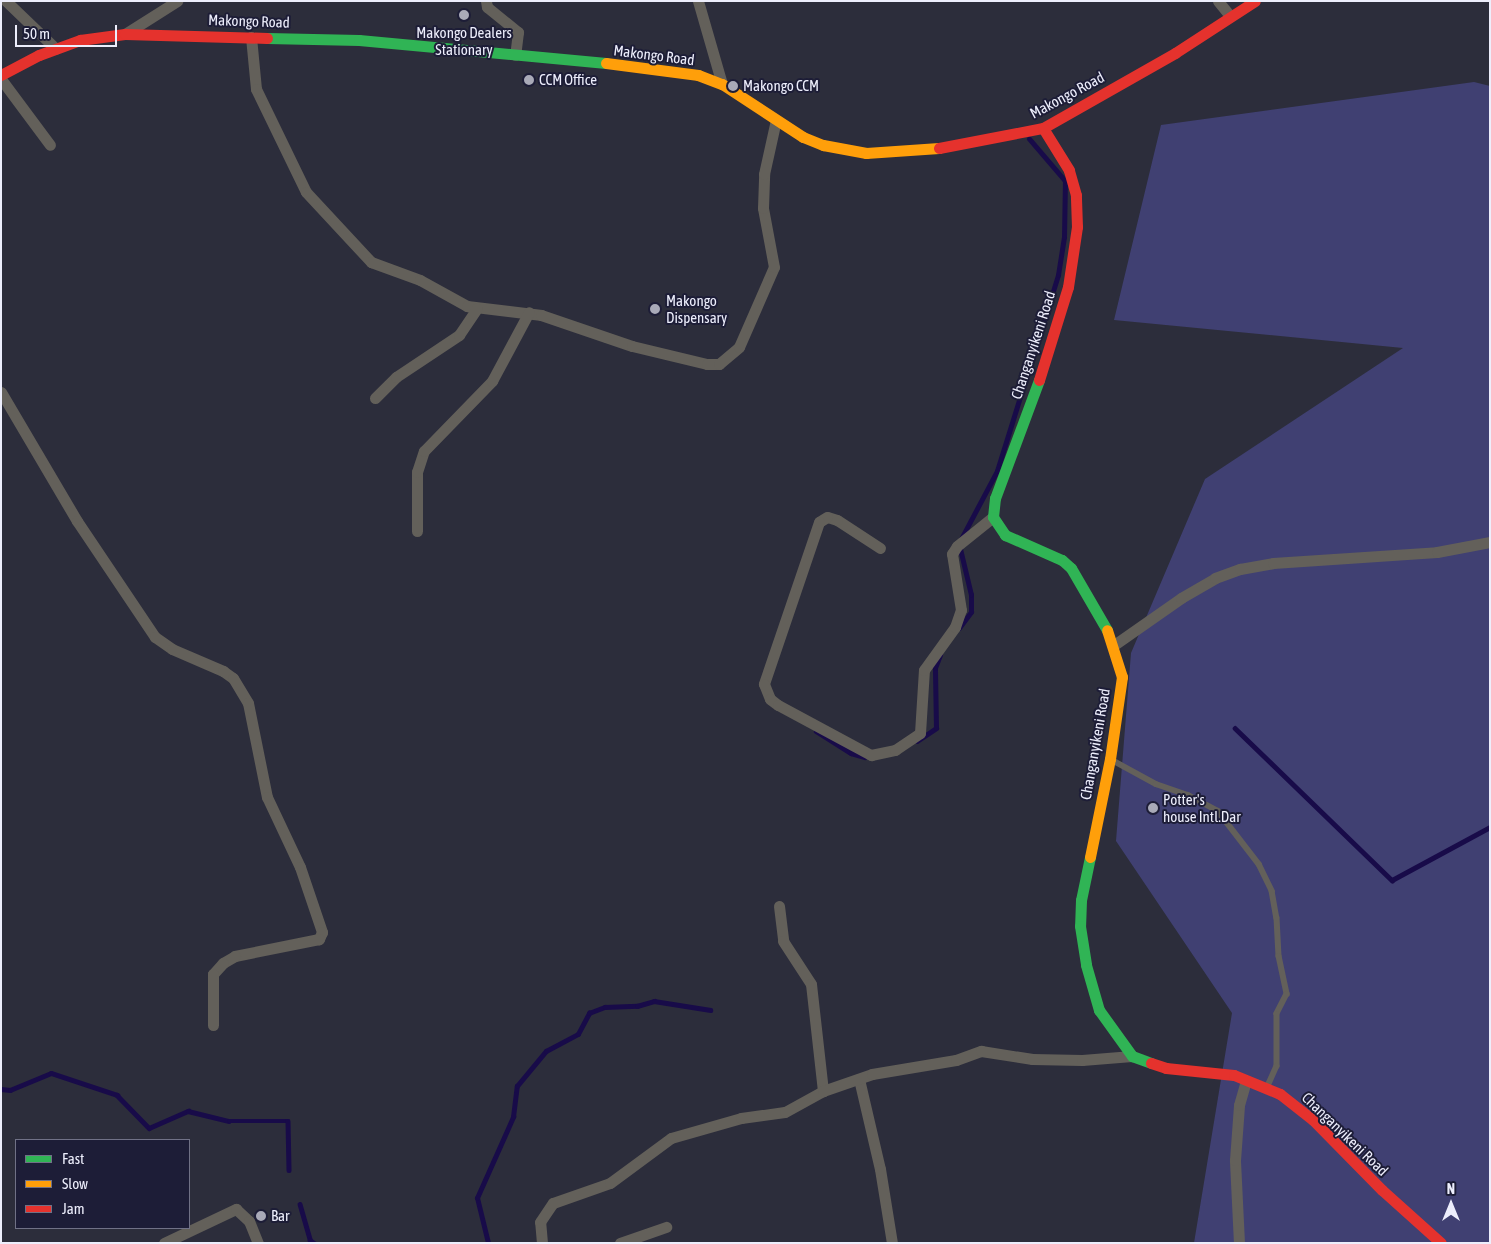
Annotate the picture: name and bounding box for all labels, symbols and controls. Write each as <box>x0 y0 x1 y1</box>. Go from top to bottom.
marker: Makongo Dealers Stationary <box>458 9 470 21</box>
street label: Makongo Road <box>208 11 290 31</box>
scale bar <box>18 15 120 47</box>
place label: Makongo Dealers Stationary <box>416 23 512 58</box>
text: 50 m <box>23 25 50 42</box>
street label: Makongo Road <box>612 41 696 69</box>
street label: Makongo Road <box>1027 68 1107 122</box>
place label: CCM Office <box>539 71 597 89</box>
marker: CCM Office <box>523 74 535 86</box>
place label: Makongo CCM <box>743 77 819 95</box>
marker: Makongo CCM <box>727 80 739 92</box>
street label: Changanyikeni Road <box>1007 289 1059 401</box>
place label: Makongo Dispensary <box>666 291 727 326</box>
marker: Makongo Dispensary <box>648 302 662 316</box>
street label: Changanyikeni Road <box>1076 687 1114 801</box>
place label: Potter's house Intl.Dar <box>1163 790 1241 825</box>
marker: Potter's house Intl.Dar <box>1147 802 1159 814</box>
street label: Changanyikeni Road <box>1298 1088 1392 1180</box>
legend <box>15 1139 190 1229</box>
text: Fast <box>62 1150 84 1167</box>
text: Slow <box>62 1175 88 1192</box>
north arrow <box>1426 1179 1476 1229</box>
text: N <box>1447 1181 1455 1197</box>
text: Jam <box>62 1200 85 1217</box>
place label: Bar <box>271 1207 290 1225</box>
marker: Bar <box>255 1210 267 1222</box>

